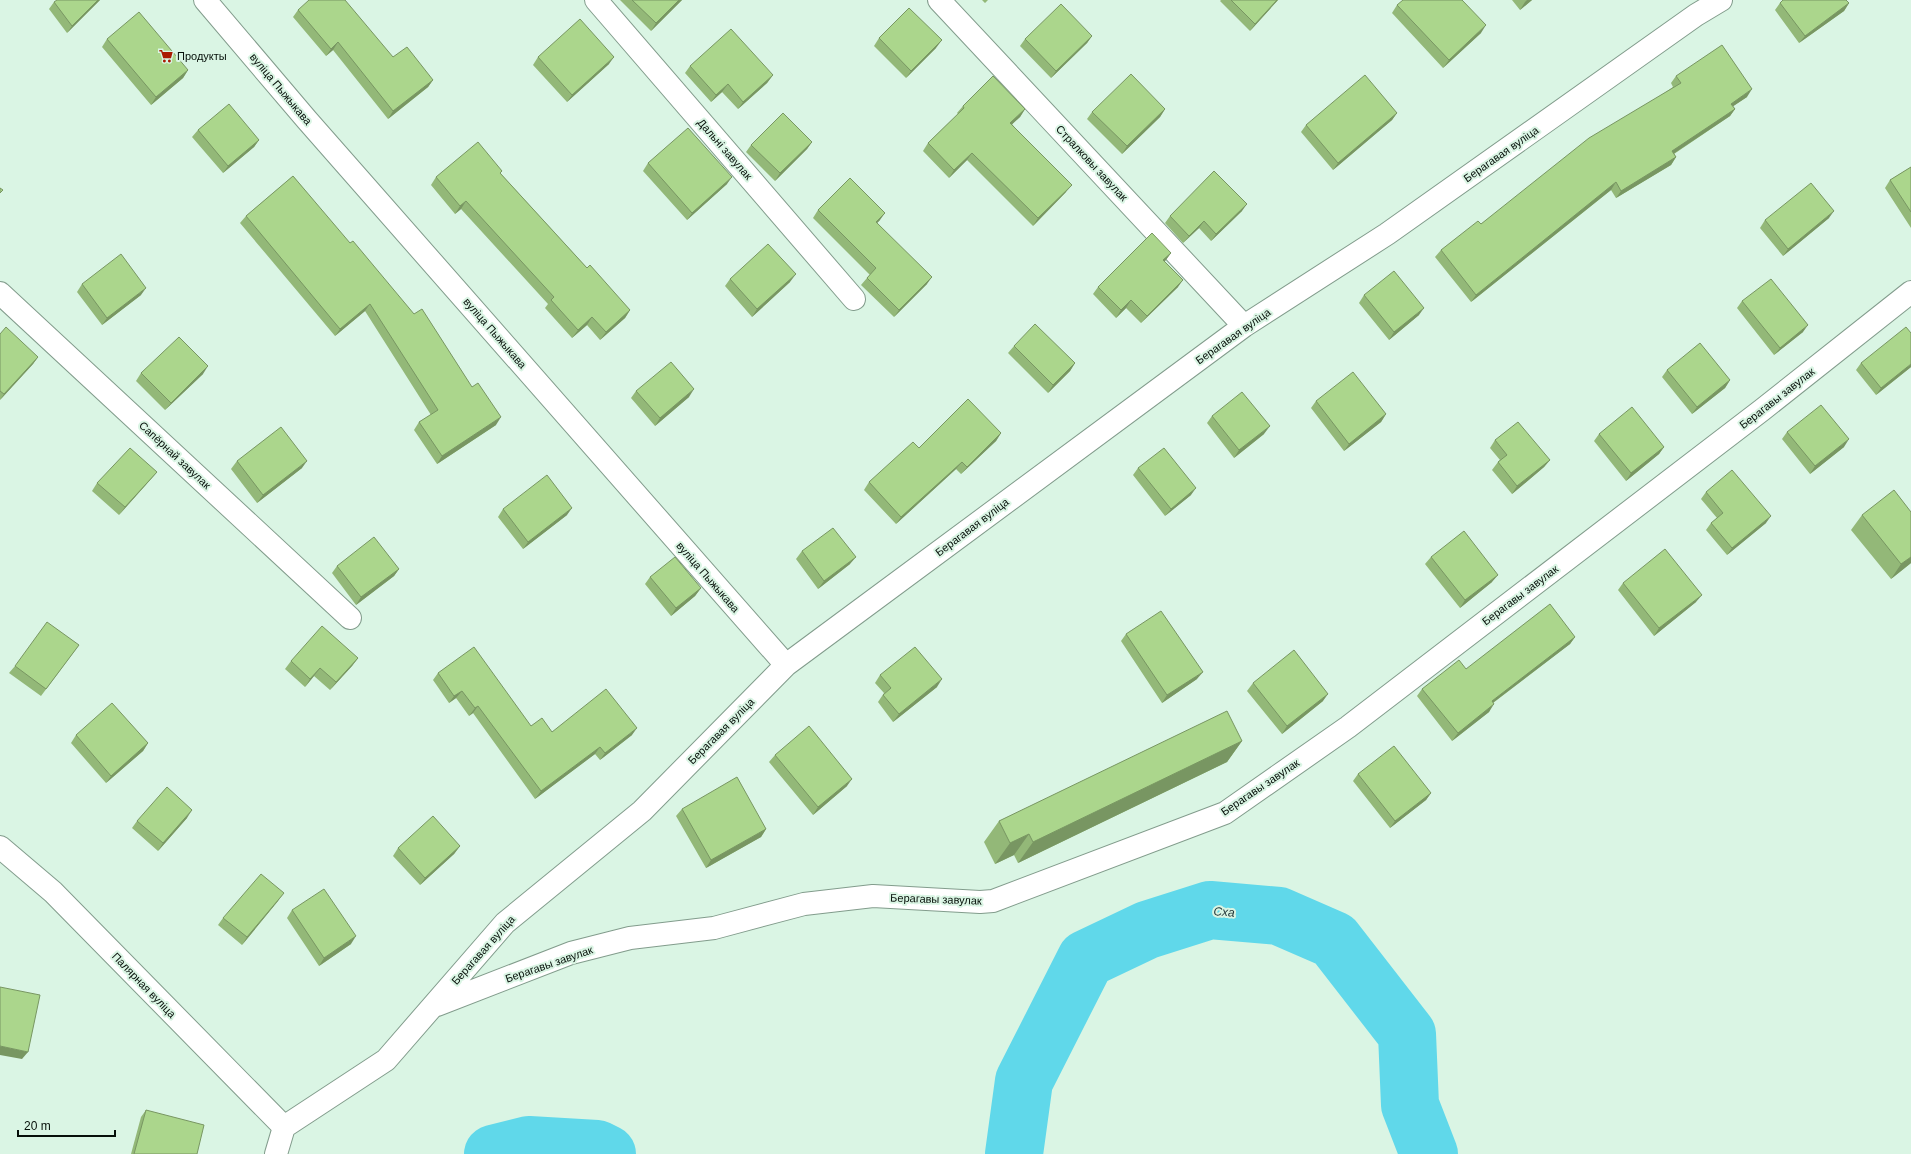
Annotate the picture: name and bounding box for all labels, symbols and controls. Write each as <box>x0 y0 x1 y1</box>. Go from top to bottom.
supermarket icon: Продукты <box>158 48 174 64</box>
place label: Продукты <box>177 50 227 62</box>
street label: вуліца Пыжыкава <box>248 51 315 128</box>
street label: Дальні завулак <box>695 116 755 182</box>
street label: Стралковы завулак <box>1054 123 1130 203</box>
street label: Берагавая вуліца <box>1461 123 1541 184</box>
street label: вуліца Пыжыкава <box>461 295 529 371</box>
street label: Берагавая вуліца <box>1193 305 1273 366</box>
street label: Берагавы завулак <box>1737 365 1817 431</box>
street label: Сапёрнай завулак <box>137 419 213 491</box>
street label: Берагавая вуліца <box>933 495 1012 558</box>
street label: вуліца Пыжыкава <box>674 539 742 615</box>
street label: Берагавы завулак <box>1480 563 1560 627</box>
street label: Берагавая вуліца <box>685 695 757 767</box>
street label: Берагавы завулак <box>1219 756 1301 818</box>
street label: Берагавы завулак <box>890 891 982 907</box>
water label: Сха <box>1213 904 1235 920</box>
street label: Берагавая вуліца <box>449 912 518 987</box>
street label: Берагавы завулак <box>504 943 594 985</box>
street label: Палярная вуліца <box>110 950 179 1021</box>
scale bar <box>18 1112 115 1138</box>
text: 20 m <box>24 1119 51 1133</box>

